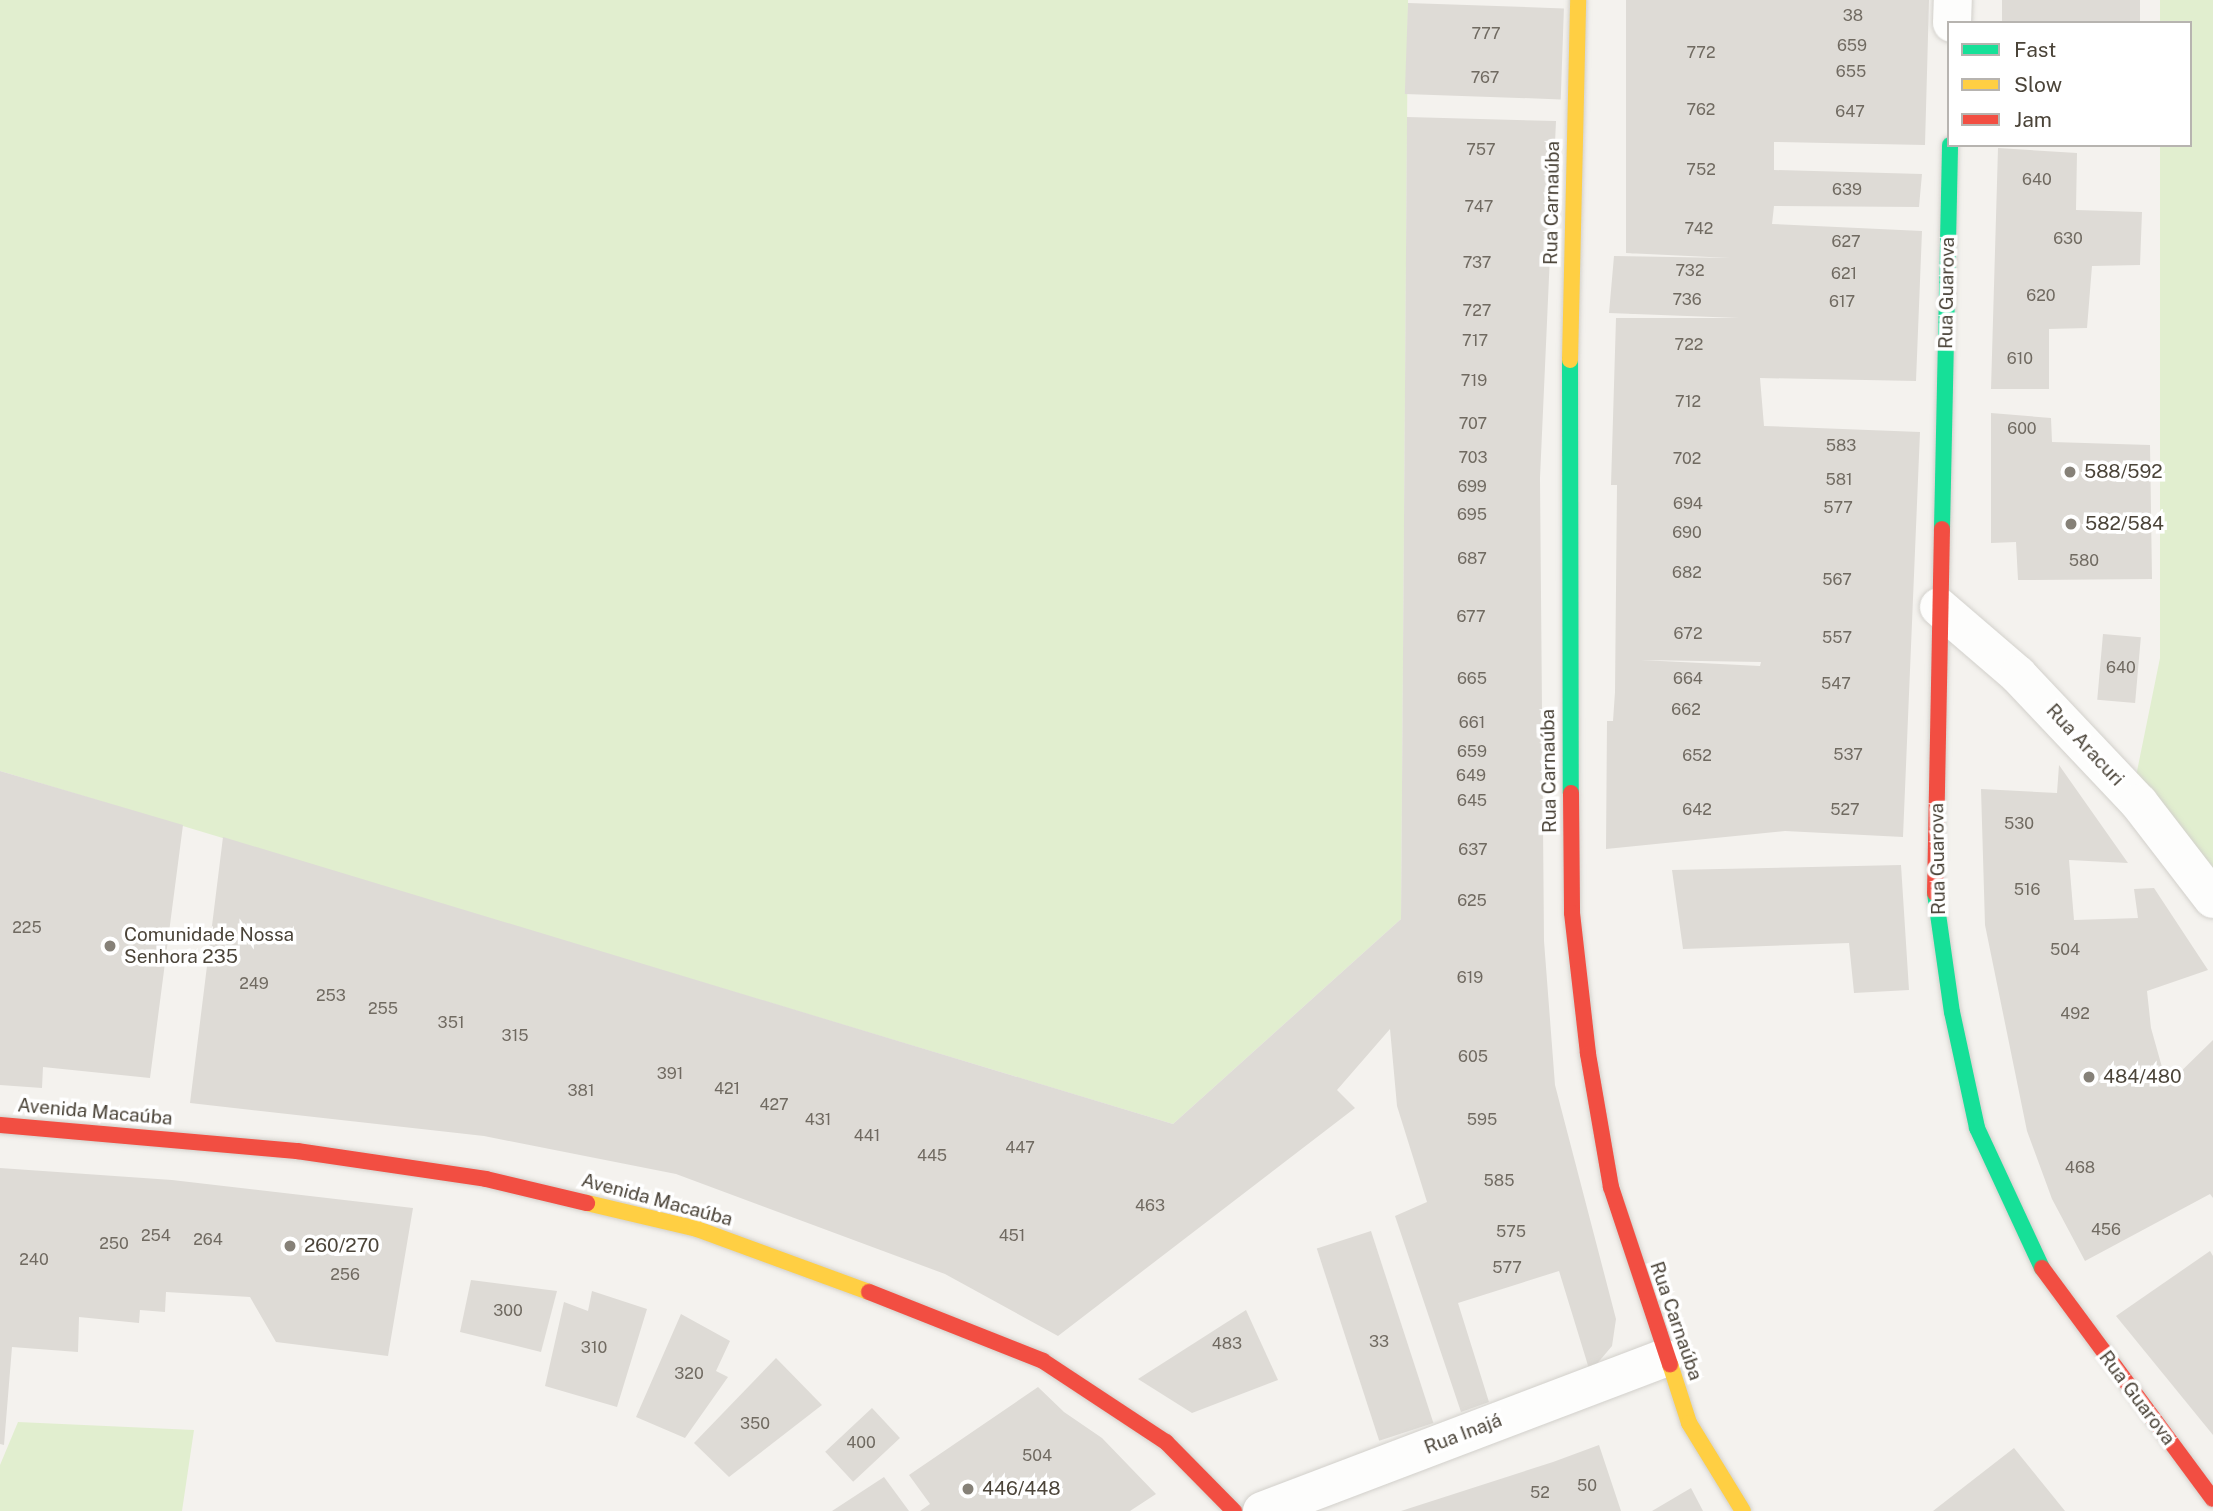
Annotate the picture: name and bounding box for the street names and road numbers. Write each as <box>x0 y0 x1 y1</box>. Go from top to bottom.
street label: Rua Carnaúba <box>1540 141 1564 265</box>
street label: Rua Guarova <box>1935 237 1959 349</box>
street label: Rua Aracuri <box>2041 699 2129 791</box>
street label: Rua Carnaúba <box>1537 709 1561 833</box>
street label: Rua Guarova <box>1926 803 1950 915</box>
street label: Avenida Macaúba <box>17 1094 173 1130</box>
street label: Avenida Macaúba <box>579 1169 735 1231</box>
street label: Rua Carnaúba <box>1645 1259 1707 1383</box>
street label: Rua Guarova <box>2094 1346 2180 1450</box>
street label: Rua Inajá <box>1421 1409 1505 1459</box>

